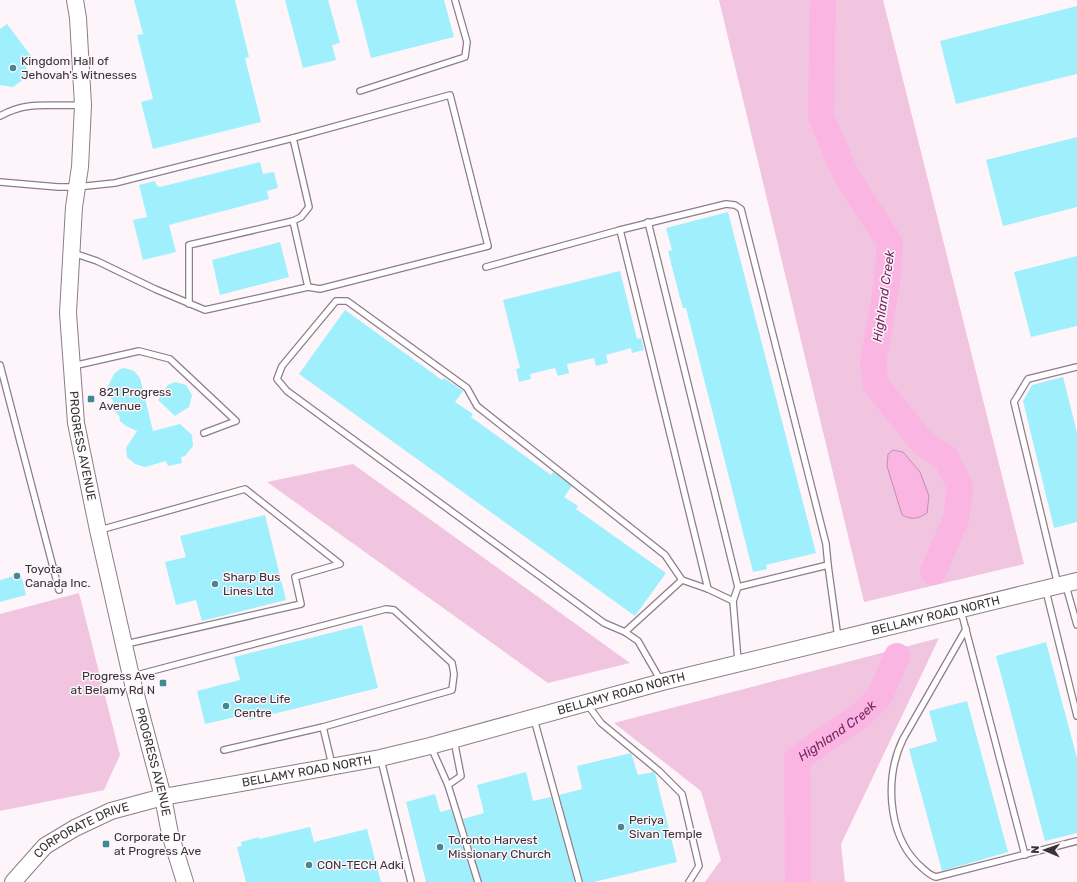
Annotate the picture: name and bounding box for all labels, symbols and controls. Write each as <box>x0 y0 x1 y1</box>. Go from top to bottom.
place label: Kingdom Hall of Jehovah's Witnesses <box>21 54 137 82</box>
marker: Kingdom Hall of Jehovah's Witnesses <box>8 63 18 73</box>
water label: Highland Creek <box>870 249 898 343</box>
place label: 821 Progress Avenue <box>99 385 171 413</box>
street label: PROGRESS AVENUE <box>67 391 99 502</box>
marker: 821 Progress Avenue <box>86 394 96 404</box>
place label: Toyota Canada Inc. <box>25 562 90 590</box>
place label: Sharp Bus Lines Ltd <box>223 570 280 598</box>
marker: Toyota Canada Inc. <box>12 571 22 581</box>
marker: Sharp Bus Lines Ltd <box>210 579 220 589</box>
street label: BELLAMY ROAD NORTH <box>870 593 1001 638</box>
place label: Progress Ave at Belamy Rd N <box>71 669 155 697</box>
street label: BELLAMY ROAD NORTH <box>556 670 686 718</box>
marker: Progress Ave at Belamy Rd N <box>158 678 168 688</box>
place label: Grace Life Centre <box>234 692 291 720</box>
water label: Highland Creek <box>795 697 879 764</box>
marker: Grace Life Centre <box>221 701 231 711</box>
street label: PROGRESS AVENUE <box>133 706 173 817</box>
street label: BELLAMY ROAD NORTH <box>241 753 373 790</box>
street label: CORPORATE DRIVE <box>31 799 131 861</box>
place label: Periya Sivan Temple <box>629 813 703 841</box>
marker: Periya Sivan Temple <box>616 822 626 832</box>
place label: Corporate Dr at Progress Ave <box>114 830 202 858</box>
north arrow <box>1025 830 1065 870</box>
place label: Toronto Harvest Missionary Church <box>448 833 551 861</box>
marker: Corporate Dr at Progress Ave <box>101 839 111 849</box>
marker: Toronto Harvest Missionary Church <box>435 842 445 852</box>
text: N <box>1029 845 1042 854</box>
place label: CON-TECH Adki <box>317 858 404 872</box>
marker: CON-TECH Adki <box>304 860 314 870</box>

